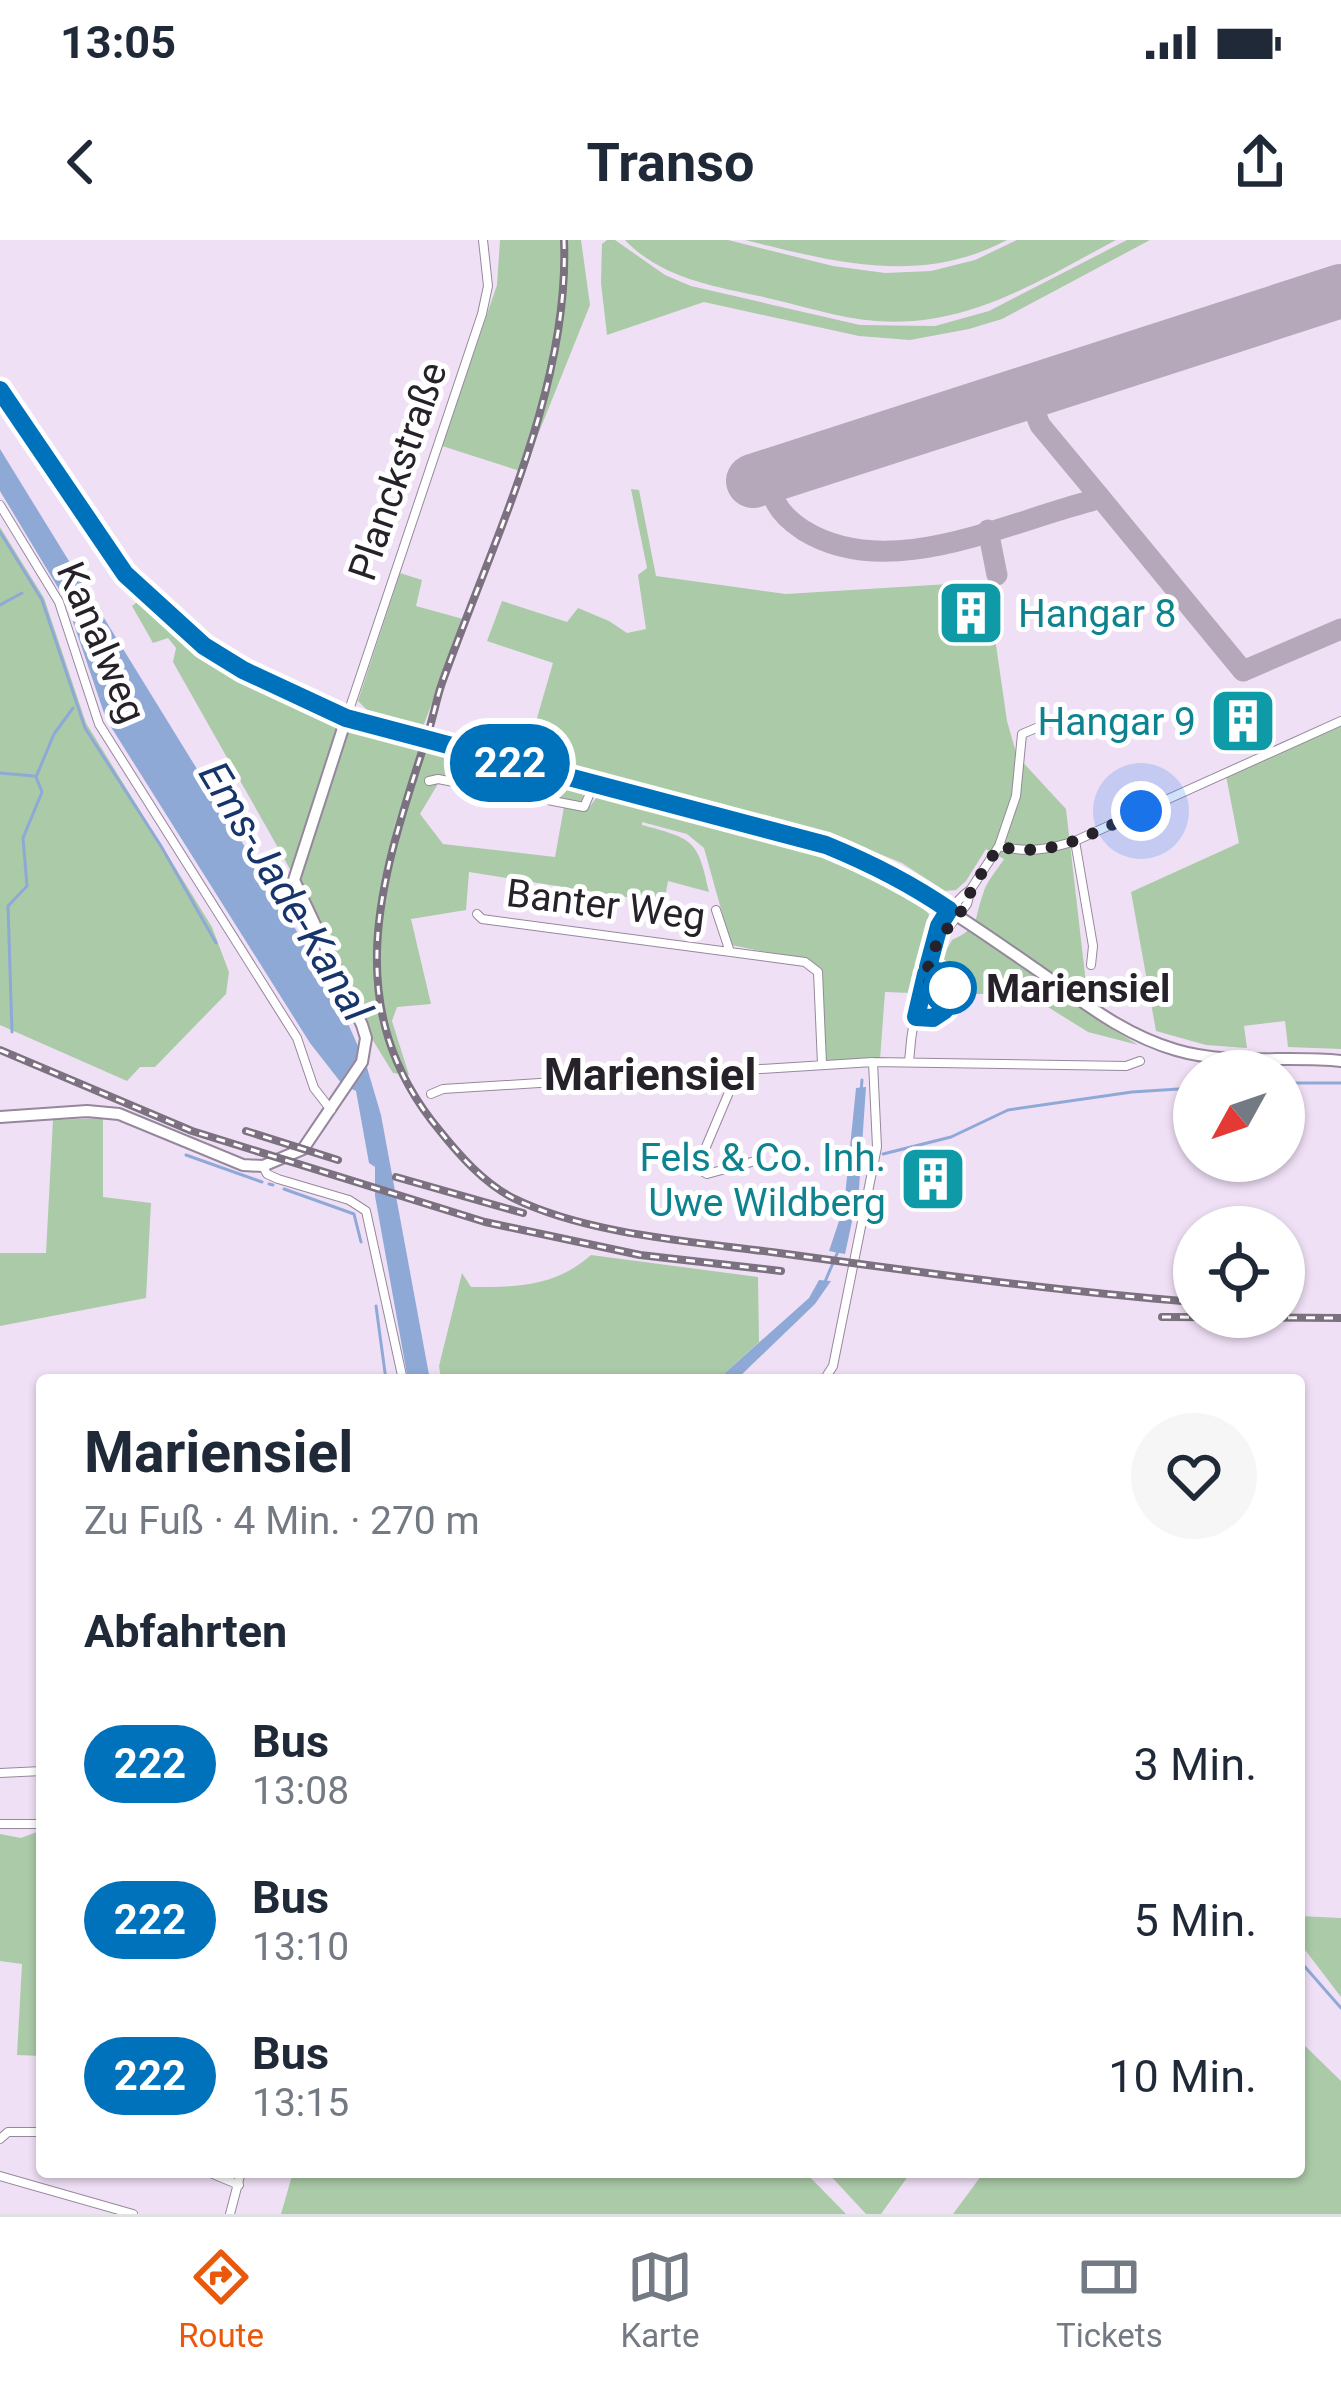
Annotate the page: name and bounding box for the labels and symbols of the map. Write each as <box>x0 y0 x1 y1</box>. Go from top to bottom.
street label: Planckstraße <box>339 356 457 586</box>
street label: Kanalweg <box>47 555 155 730</box>
building icon: Hangar 8 <box>936 578 1006 648</box>
place label: Hangar 8 <box>1018 591 1177 637</box>
building icon: Hangar 9 <box>1208 686 1278 756</box>
place label: Hangar 9 <box>1038 699 1196 745</box>
line badge: 222 <box>441 724 579 802</box>
water label: Ems-Jade-Kanal <box>189 753 383 1031</box>
your location <box>1111 781 1171 841</box>
street label: Banter Weg <box>504 870 708 940</box>
marker: Mariensiel <box>925 963 975 1013</box>
place label: Mariensiel <box>986 966 1170 1012</box>
district label: Mariensiel <box>544 1048 756 1101</box>
north arrow <box>1173 1050 1305 1182</box>
place label: Fels & Co. Inh. Uwe Wildberg <box>639 1135 886 1226</box>
building icon: Fels & Co. Inh. Uwe Wildberg <box>898 1144 968 1214</box>

